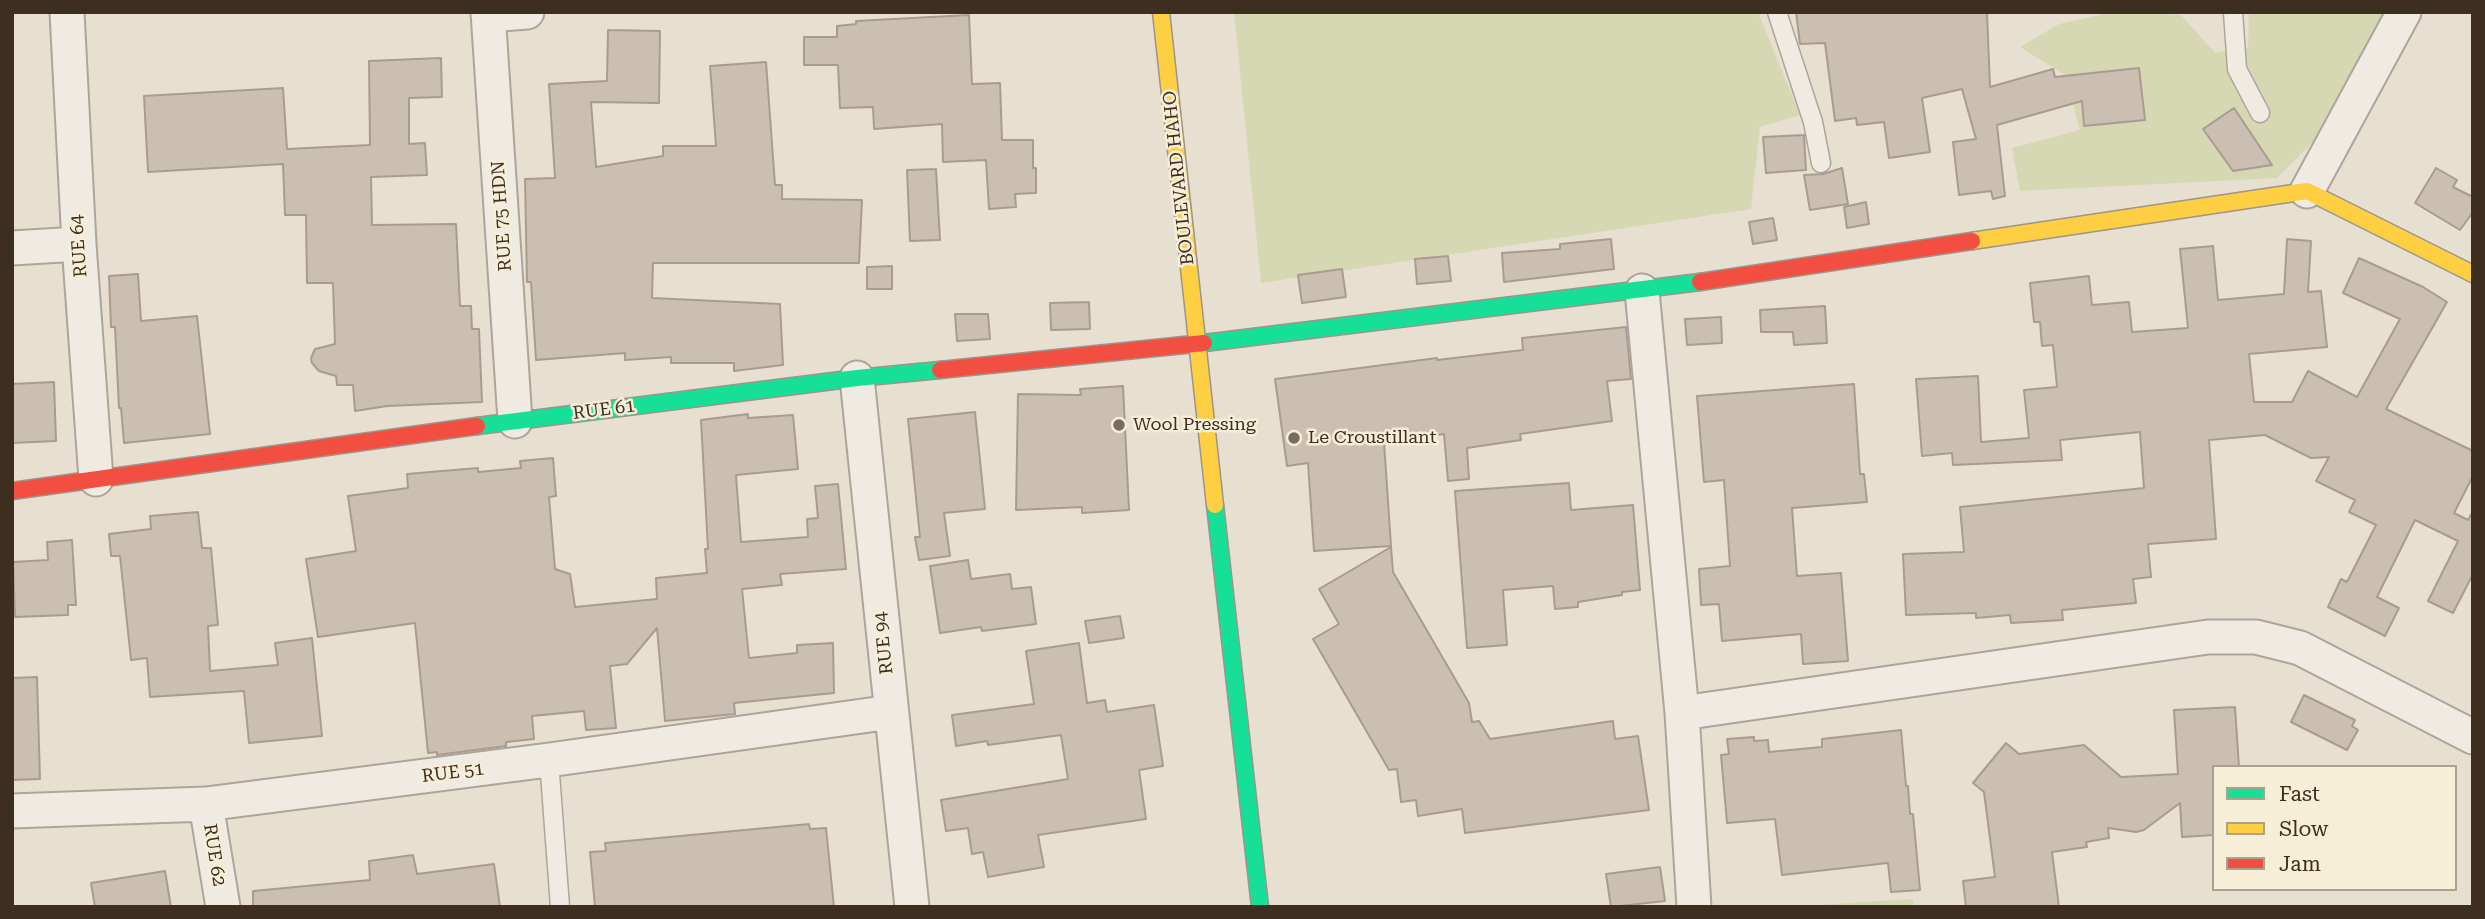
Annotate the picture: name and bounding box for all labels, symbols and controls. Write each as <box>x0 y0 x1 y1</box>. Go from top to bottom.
street label: BOULEVARD HAHO <box>1159 90 1199 266</box>
street label: RUE 75 HDN <box>487 160 517 272</box>
street label: RUE 64 <box>66 214 92 278</box>
street label: RUE 61 <box>571 395 637 425</box>
place label: Wool Pressing <box>1133 414 1256 436</box>
marker: Wool Pressing <box>1111 417 1127 433</box>
place label: Le Croustillant <box>1308 427 1436 449</box>
marker: Le Croustillant <box>1286 430 1302 446</box>
street label: RUE 94 <box>870 611 898 675</box>
street label: RUE 51 <box>420 758 486 788</box>
legend <box>2212 765 2457 891</box>
text: Fast <box>2279 782 2320 806</box>
text: Slow <box>2279 817 2328 841</box>
street label: RUE 62 <box>198 822 230 888</box>
text: Jam <box>2279 852 2321 876</box>

